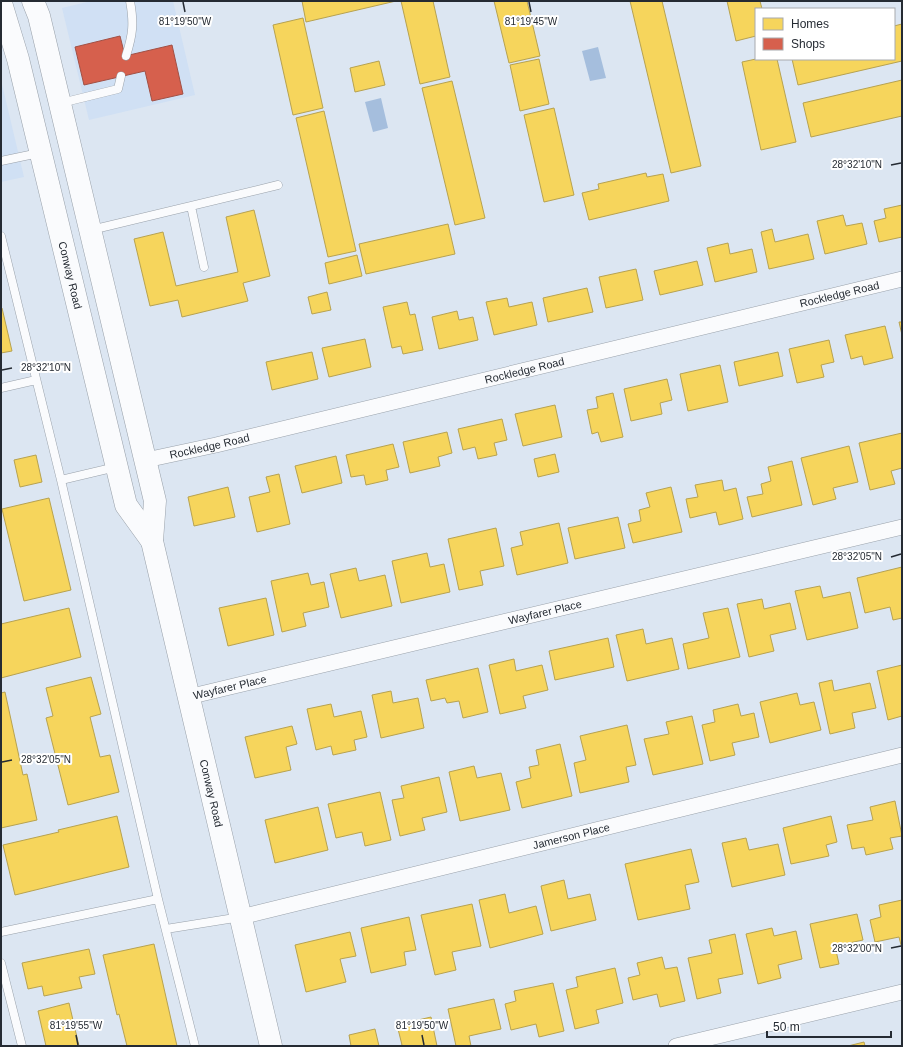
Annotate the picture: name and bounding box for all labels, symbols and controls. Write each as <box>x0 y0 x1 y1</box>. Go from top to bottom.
legend <box>755 8 895 60</box>
text: 81°19'50"W <box>159 16 212 27</box>
text: 81°19'45"W <box>505 16 558 27</box>
text: Homes <box>791 17 829 31</box>
text: Shops <box>791 37 825 51</box>
text: 28°32'10"N <box>832 159 882 170</box>
street label: Conway Road <box>56 240 84 310</box>
street label: Rockledge Road <box>798 279 880 310</box>
street label: Rockledge Road <box>484 355 565 386</box>
text: 28°32'10"N <box>21 362 71 373</box>
street label: Rockledge Road <box>168 431 251 461</box>
text: 28°32'05"N <box>832 551 882 562</box>
street label: Wayfarer Place <box>507 597 583 627</box>
street label: Wayfarer Place <box>192 673 268 702</box>
text: 28°32'05"N <box>21 754 71 765</box>
street label: Conway Road <box>198 758 225 828</box>
street label: Jamerson Place <box>531 821 611 851</box>
text: 28°32'00"N <box>832 943 882 954</box>
scale bar <box>767 1013 891 1039</box>
text: 81°19'55"W <box>50 1020 103 1031</box>
text: 81°19'50"W <box>396 1020 449 1031</box>
text: 50 m <box>773 1020 800 1034</box>

